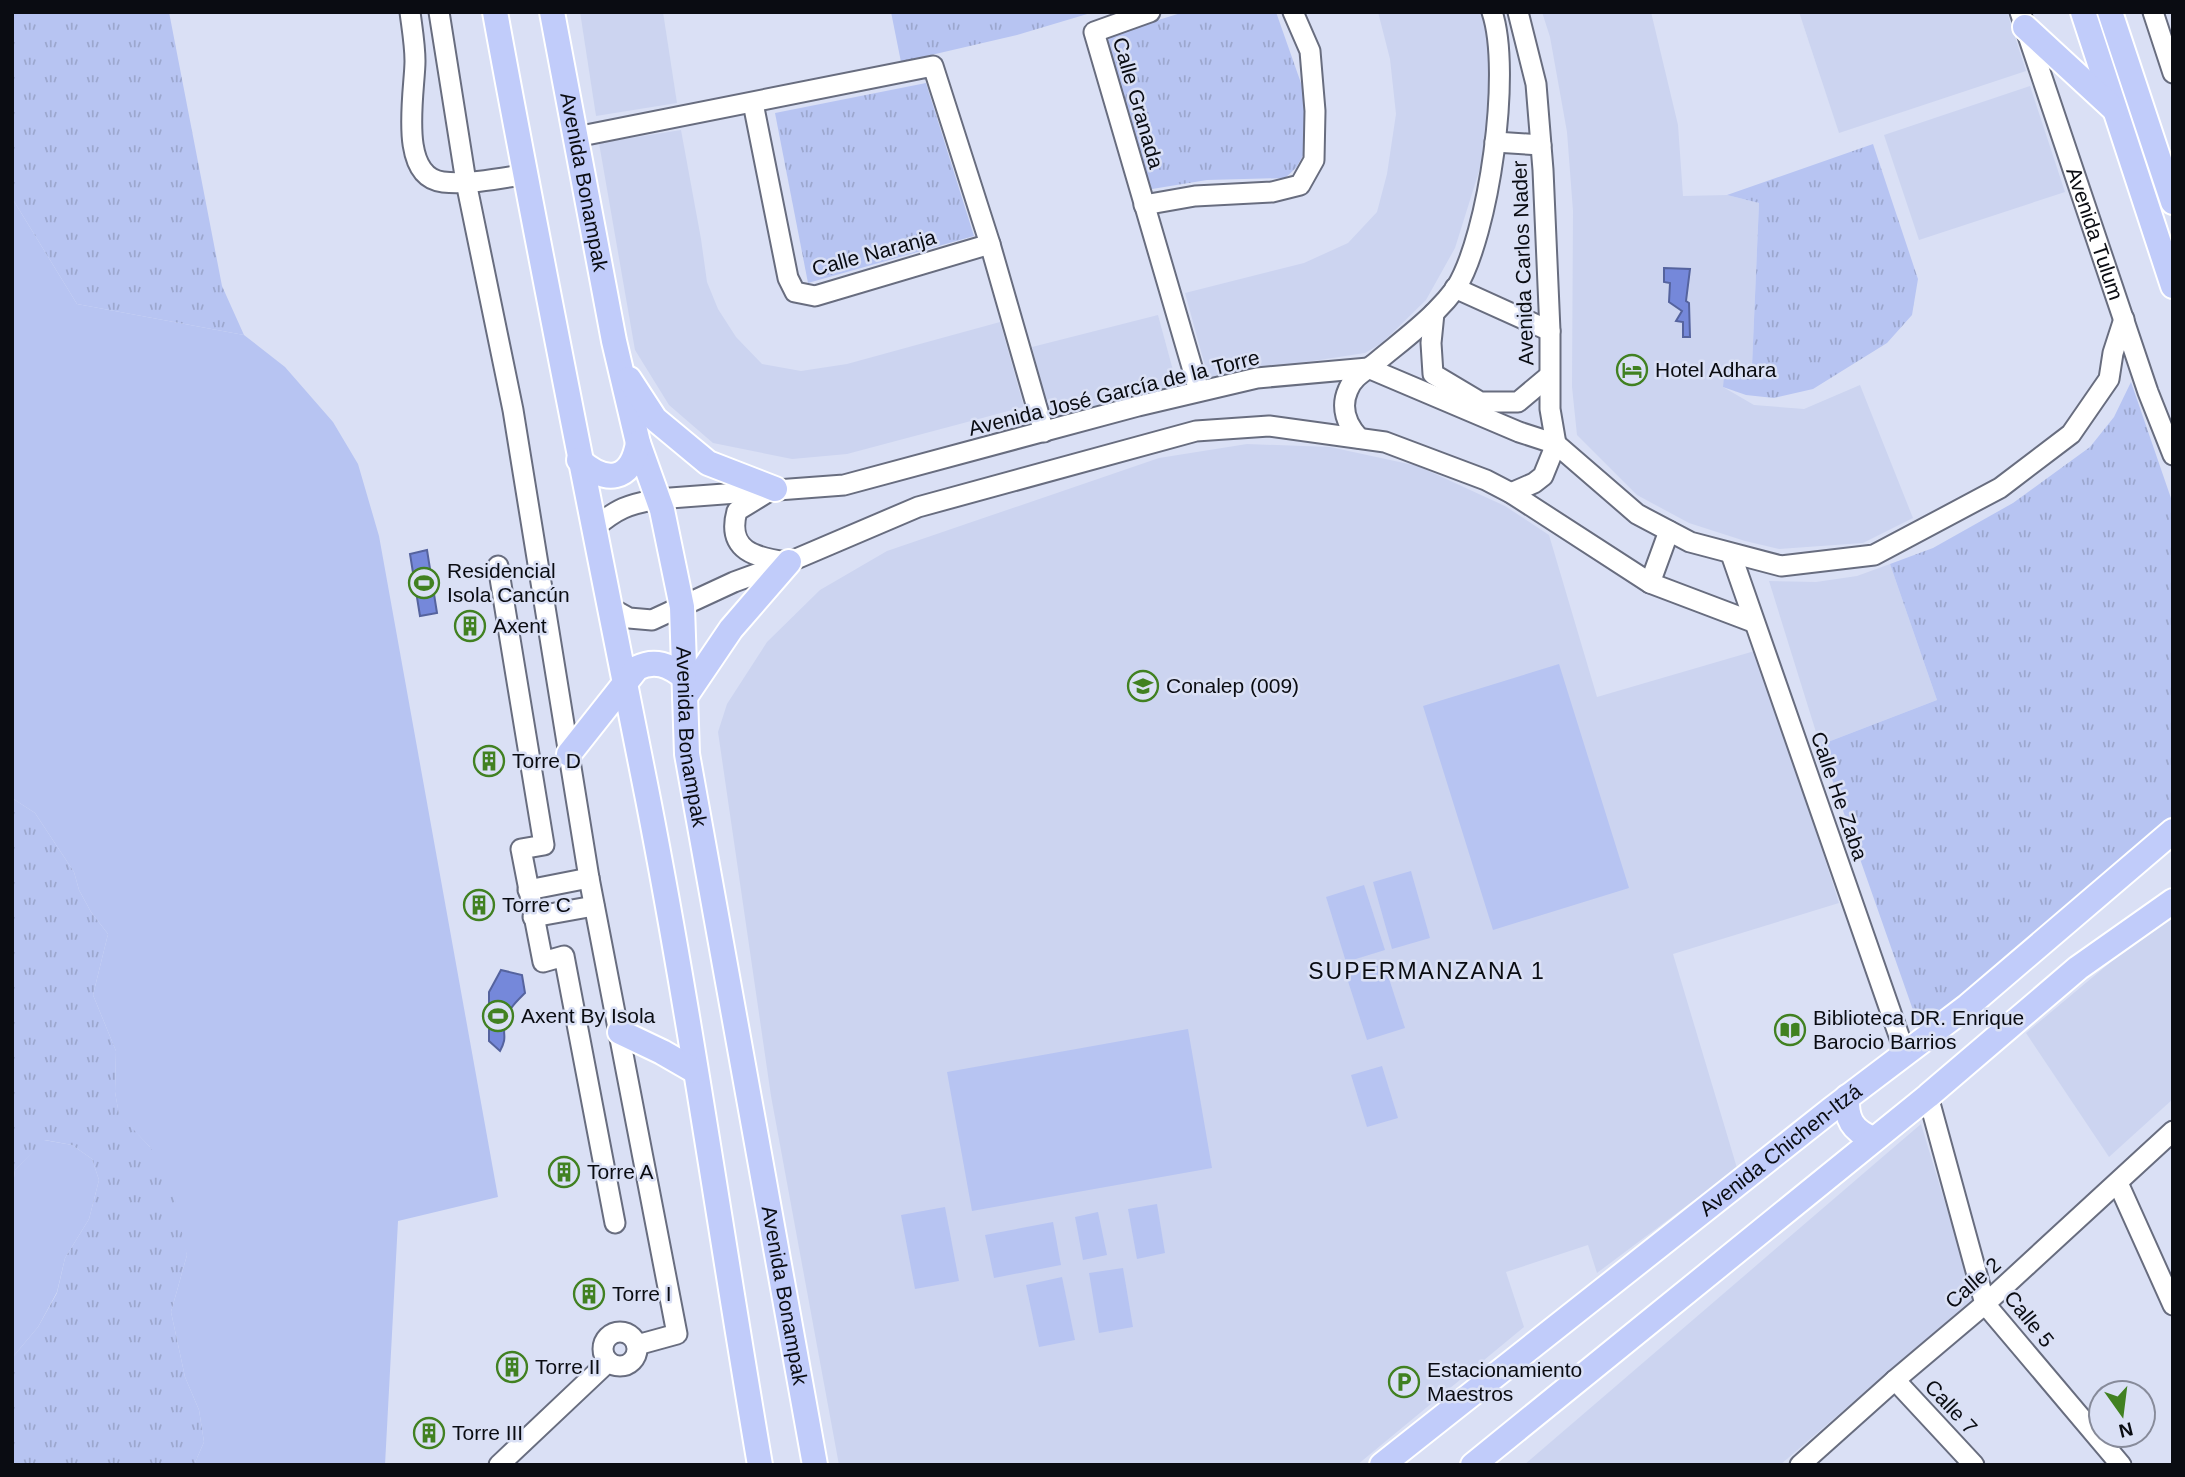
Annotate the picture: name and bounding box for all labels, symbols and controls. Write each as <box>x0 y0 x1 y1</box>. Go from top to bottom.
street label: Calle Granada <box>1109 35 1168 171</box>
street label: Avenida Bonampak <box>556 90 613 274</box>
street label: Avenida Carlos Nader <box>1507 160 1538 366</box>
street label: Avenida Tulum <box>2062 164 2128 303</box>
street label: Calle Naranja <box>809 225 939 280</box>
street label: Avenida José García de la Torre <box>966 345 1262 440</box>
hotel icon: Hotel Adhara <box>1615 353 1649 387</box>
place label: Hotel Adhara <box>1655 358 1777 381</box>
place label: Residencial Isola Cancún <box>447 559 570 606</box>
sports icon: Residencial Isola Cancún <box>407 566 441 600</box>
building icon: Axent <box>453 609 487 643</box>
place label: Axent <box>493 614 547 637</box>
street label: Avenida Bonampak <box>672 646 712 829</box>
school or university icon: Conalep (009) <box>1126 669 1160 703</box>
place label: Conalep (009) <box>1166 674 1299 697</box>
street label: Calle He Zaba <box>1807 729 1872 863</box>
building icon: Torre D <box>472 744 506 778</box>
place label: Torre D <box>512 749 581 772</box>
building icon: Torre C <box>462 888 496 922</box>
place label: Torre C <box>502 893 571 916</box>
district label: SUPERMANZANA 1 <box>1308 958 1546 984</box>
sports icon: Axent By Isola <box>481 999 515 1033</box>
place label: Axent By Isola <box>521 1004 656 1027</box>
place label: Biblioteca DR. Enrique Barocio Barrios <box>1813 1006 2024 1053</box>
library icon: Biblioteca DR. Enrique Barocio Barrios <box>1773 1013 1807 1047</box>
street label: Avenida Chichen-Itzá <box>1695 1079 1866 1220</box>
building icon: Torre A <box>547 1155 581 1189</box>
place label: Torre A <box>587 1160 654 1183</box>
street label: Avenida Bonampak <box>758 1204 812 1387</box>
street label: Calle 2 <box>1940 1252 2005 1313</box>
building icon: Torre I <box>572 1277 606 1311</box>
place label: Torre I <box>612 1282 672 1305</box>
street label: Calle 5 <box>2000 1286 2059 1351</box>
building icon: Torre II <box>495 1350 529 1384</box>
place label: Torre II <box>535 1355 600 1378</box>
place label: Estacionamiento Maestros <box>1427 1358 1582 1405</box>
parking icon: Estacionamiento Maestros <box>1387 1365 1421 1399</box>
street label: Calle 7 <box>1921 1375 1982 1438</box>
north arrow <box>2087 1379 2157 1449</box>
building icon: Torre III <box>412 1416 446 1450</box>
text: N <box>2117 1418 2135 1442</box>
place label: Torre III <box>452 1421 523 1444</box>

